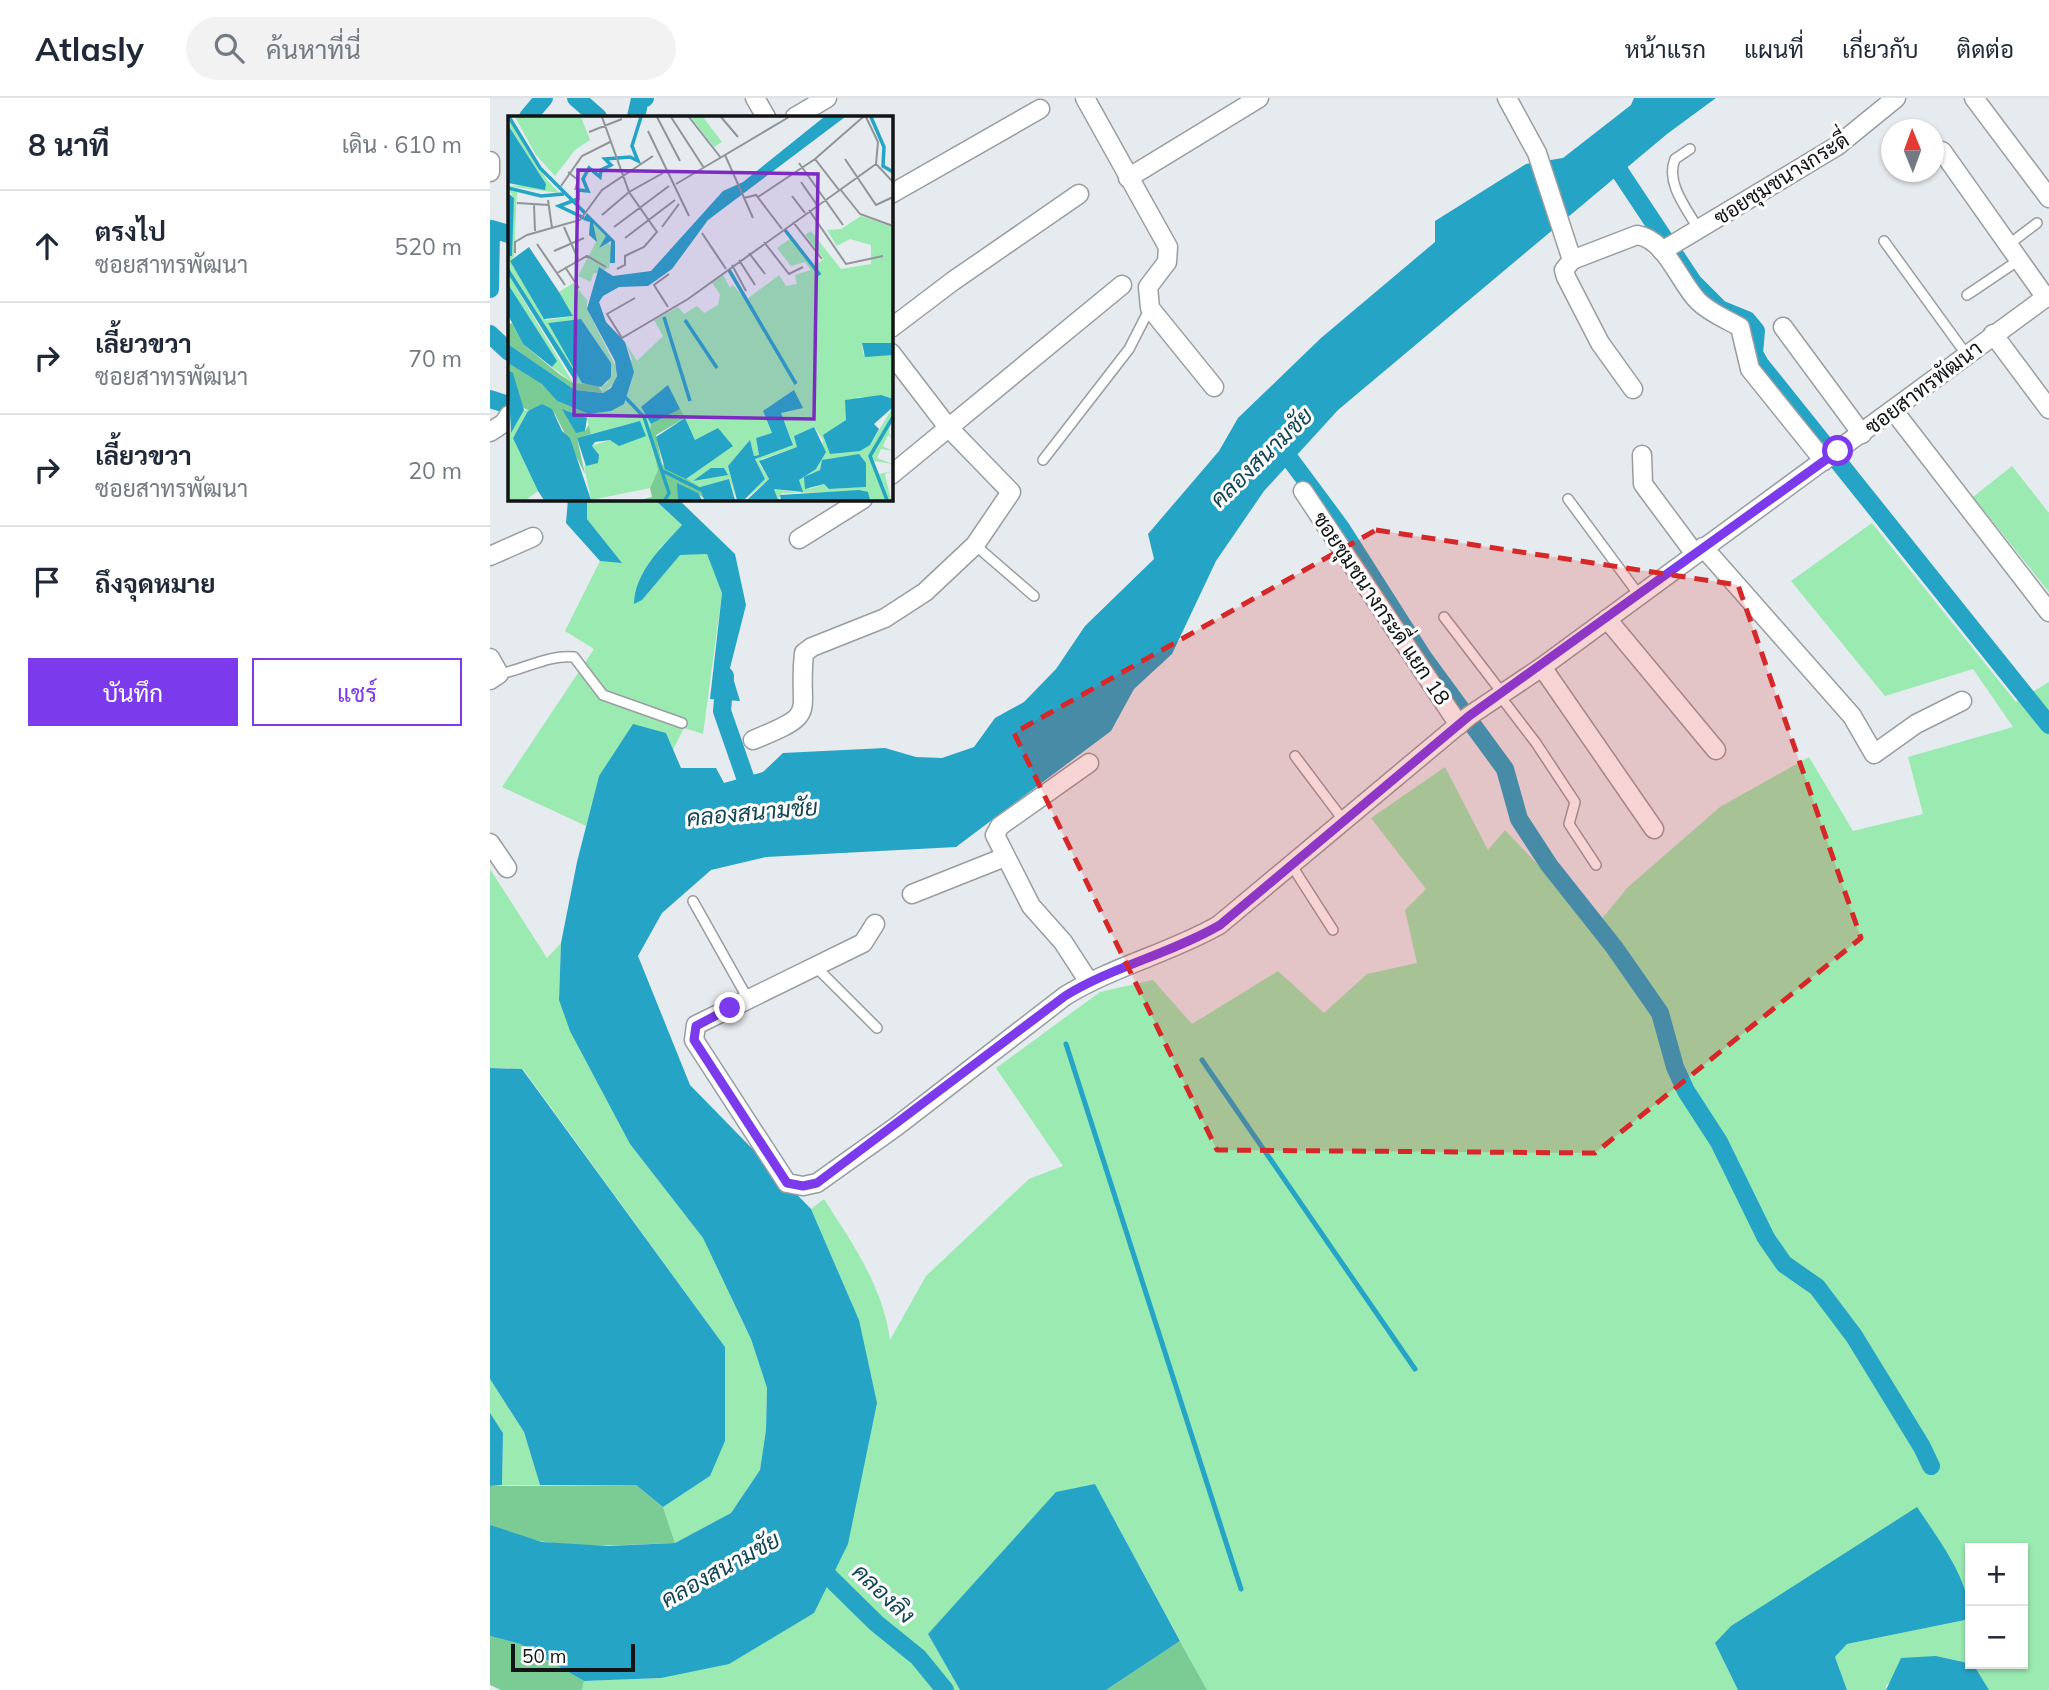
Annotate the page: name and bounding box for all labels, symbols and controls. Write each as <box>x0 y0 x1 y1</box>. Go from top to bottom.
search box <box>186 17 676 80</box>
text: Atlasly <box>35 28 144 69</box>
icon: search <box>210 29 248 67</box>
text: ค้นหาที่นี่ <box>266 33 361 66</box>
text: หน้าแรก <box>1625 34 1706 64</box>
text: แผนที่ <box>1744 34 1804 64</box>
text: เกี่ยวกับ <box>1842 34 1919 64</box>
text: ติดต่อ <box>1957 34 2014 64</box>
inset map <box>508 116 892 500</box>
north arrow <box>1881 119 1944 182</box>
street label: ซอยชุมชนางกระดี่ <box>1705 121 1855 232</box>
text: 8 นาที <box>28 126 109 164</box>
text: เดิน · 610 m <box>342 130 462 159</box>
text: ตรงไป <box>95 215 166 248</box>
icon: ahead <box>28 227 66 265</box>
text: 520 m <box>394 232 462 261</box>
text: ซอยสาทรพัฒนา <box>95 250 248 279</box>
text: เลี้ยวขวา <box>95 327 192 360</box>
street label: ซอยสาทรพัฒนา <box>1859 335 1987 439</box>
icon: right <box>28 339 66 377</box>
text: 70 m <box>408 344 462 373</box>
text: ซอยสาทรพัฒนา <box>95 362 248 391</box>
water label: คลองสนามชัย <box>1204 401 1318 513</box>
route start <box>1822 435 1853 466</box>
text: เลี้ยวขวา <box>95 439 192 472</box>
icon: right <box>28 451 66 489</box>
text: 20 m <box>408 456 462 485</box>
text: ซอยสาทรพัฒนา <box>95 474 248 503</box>
street label: ซอยชุมชนางกระดี่ แยก 18 <box>1306 503 1461 711</box>
icon: arrive <box>28 563 66 601</box>
text: ถึงจุดหมาย <box>95 567 216 600</box>
button: บันทึก <box>28 658 238 726</box>
button: แชร์ <box>252 658 462 726</box>
water label: คลองสนามชัย <box>685 792 819 832</box>
route end <box>714 992 745 1023</box>
water label: คลองสนามชัย <box>655 1524 785 1614</box>
map controls <box>1965 1543 2028 1669</box>
button: + <box>1965 1543 2028 1606</box>
water label: คลองลิง <box>847 1557 921 1629</box>
button: − <box>1965 1606 2028 1669</box>
scale bar <box>511 1641 635 1673</box>
text: 50 m <box>522 1644 566 1668</box>

